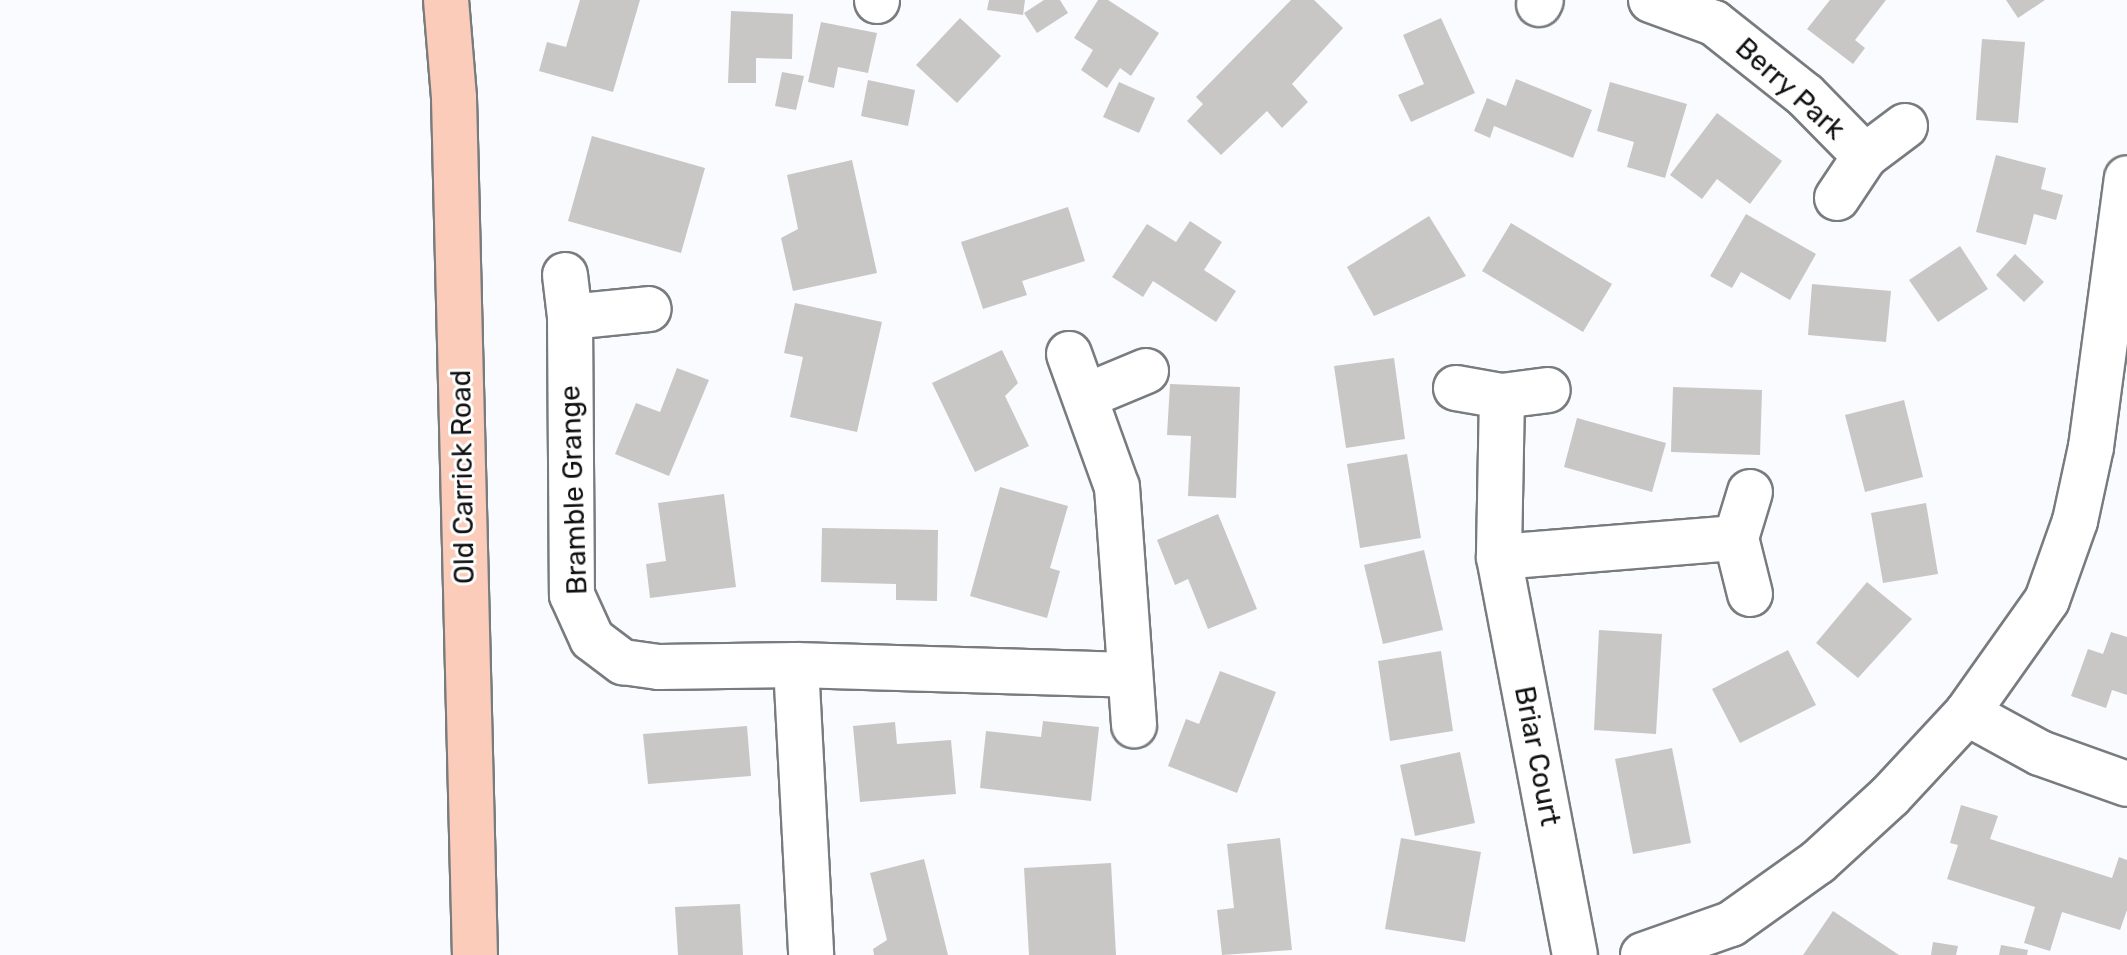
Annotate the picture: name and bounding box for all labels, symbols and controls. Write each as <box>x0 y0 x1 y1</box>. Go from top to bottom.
street label: Berry Park <box>1728 31 1852 147</box>
street label: Old Carrick Road <box>444 369 482 585</box>
street label: Bramble Grange <box>554 385 594 595</box>
street label: Briar Court <box>1507 683 1567 829</box>

